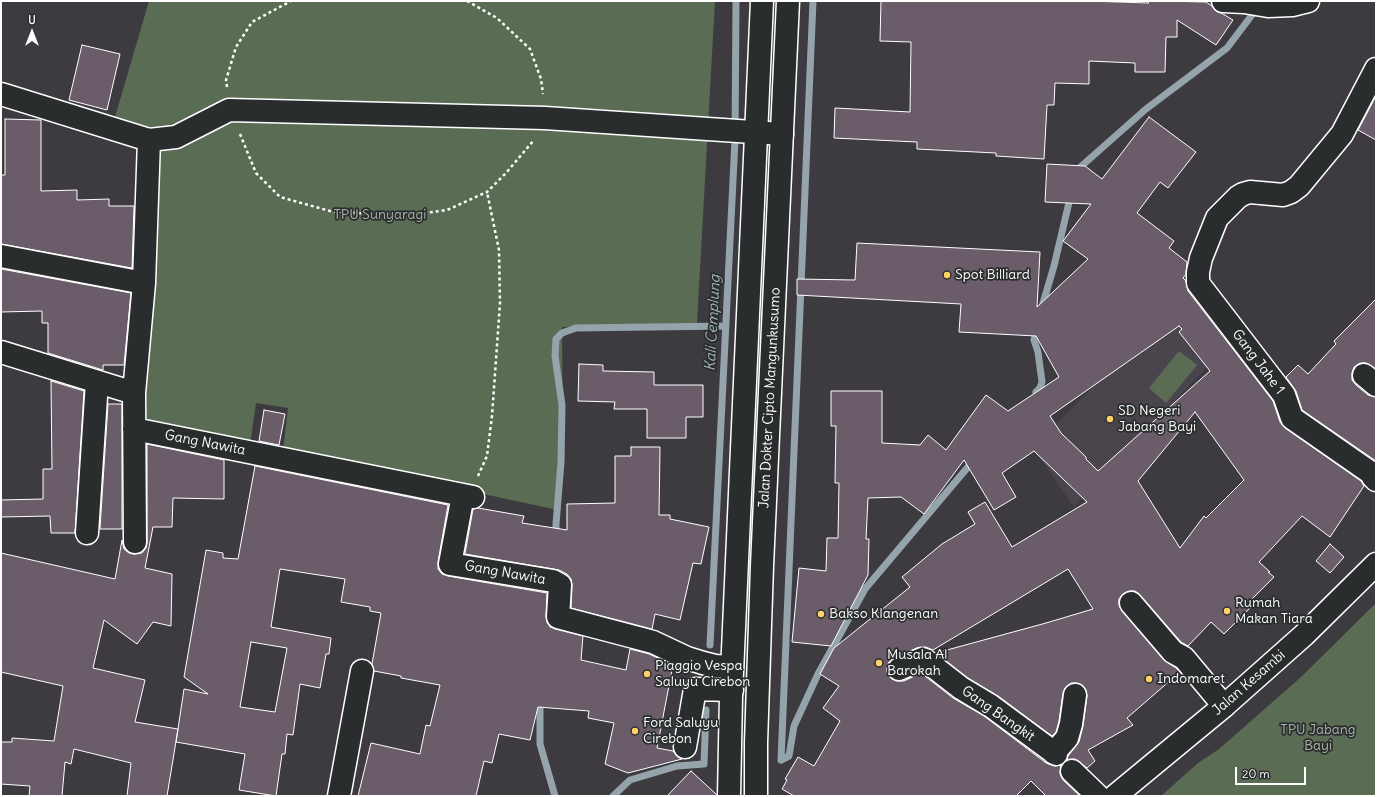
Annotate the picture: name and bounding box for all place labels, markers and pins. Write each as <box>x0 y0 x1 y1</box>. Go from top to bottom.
place label: Spot Billiard <box>955 267 1030 283</box>
marker: Spot Billiard <box>942 270 952 280</box>
place label: SD Negeri Jabang Bayi <box>1118 403 1196 436</box>
marker: SD Negeri Jabang Bayi <box>1105 414 1115 424</box>
place label: Rumah Makan Tiara <box>1235 595 1313 628</box>
place label: Bakso Klangenan <box>829 606 938 622</box>
marker: Rumah Makan Tiara <box>1222 606 1232 616</box>
marker: Bakso Klangenan <box>816 609 826 619</box>
place label: Musala Al Barokah <box>887 647 947 680</box>
place label: Piaggio Vespa Saluyu Cirebon <box>655 658 750 690</box>
marker: Musala Al Barokah <box>874 658 884 668</box>
marker: Piaggio Vespa Saluyu Cirebon <box>642 669 652 679</box>
place label: Indomaret <box>1157 671 1225 687</box>
marker: Indomaret <box>1144 674 1154 684</box>
place label: Ford Saluyu Cirebon <box>643 715 718 748</box>
marker: Ford Saluyu Cirebon <box>630 726 640 736</box>

